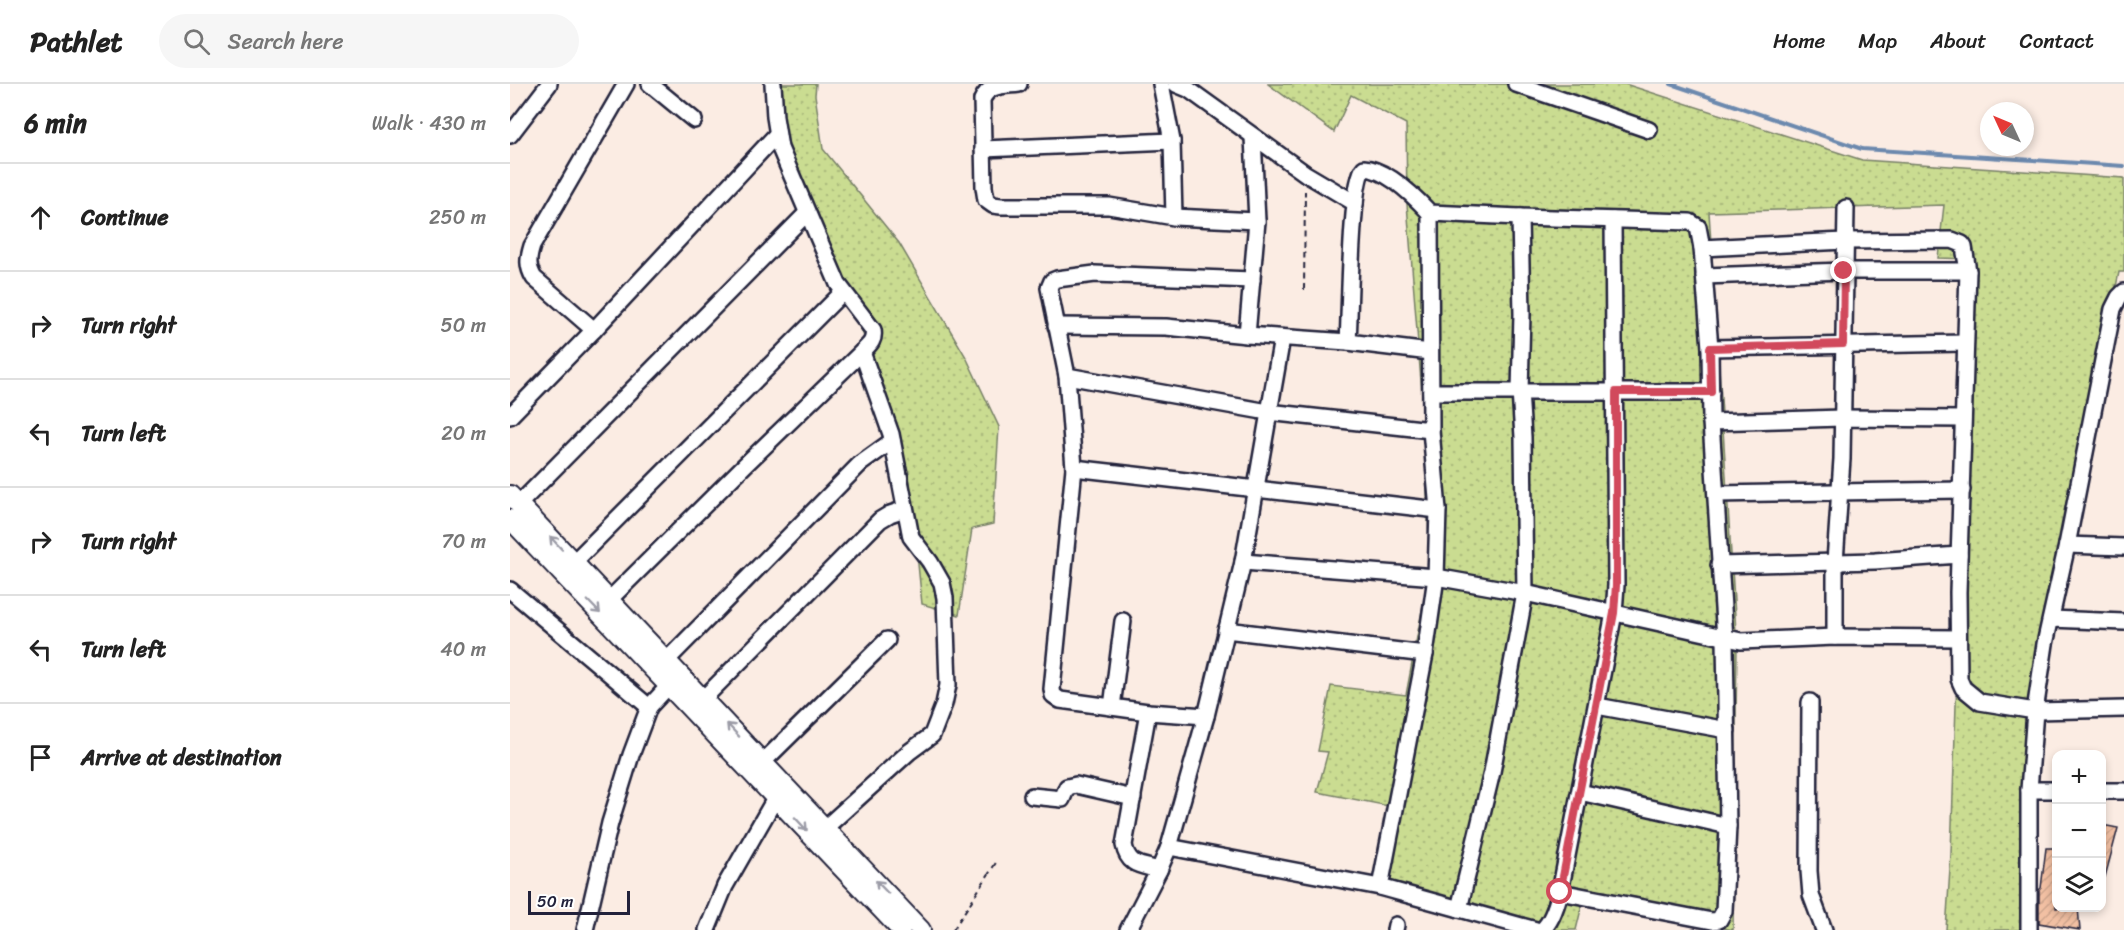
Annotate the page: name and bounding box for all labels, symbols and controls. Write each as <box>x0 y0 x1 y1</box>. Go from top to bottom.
search box <box>159 14 579 68</box>
text: Pathlet <box>30 17 123 66</box>
text: Search here <box>228 22 343 61</box>
text: Home <box>1773 22 1825 60</box>
text: Map <box>1858 22 1897 60</box>
text: About <box>1930 22 1987 60</box>
text: Contact <box>2020 22 2094 60</box>
icon: search <box>180 25 213 58</box>
text: 6 min <box>24 100 87 146</box>
north arrow <box>1980 102 2034 156</box>
text: Walk · 430 m <box>372 106 486 141</box>
text: Continue <box>81 198 169 237</box>
text: 250 m <box>429 200 486 235</box>
icon: ahead <box>24 201 57 234</box>
route end <box>1830 257 1856 283</box>
text: Turn right <box>81 306 176 345</box>
text: 50 m <box>441 308 486 343</box>
icon: right <box>24 309 57 342</box>
text: Turn left <box>81 414 166 453</box>
text: 20 m <box>441 416 486 451</box>
icon: left <box>24 417 57 450</box>
text: Turn right <box>81 522 176 561</box>
text: 70 m <box>441 524 486 559</box>
icon: right <box>24 525 57 558</box>
one-way arrow <box>548 536 563 551</box>
one-way arrow <box>587 599 601 614</box>
text: Turn left <box>81 630 166 669</box>
text: 40 m <box>440 632 486 667</box>
icon: left <box>24 633 57 666</box>
one-way arrow <box>726 723 740 738</box>
text: Arrive at destination <box>81 738 282 777</box>
icon: arrive <box>24 741 57 774</box>
map controls <box>2052 750 2106 912</box>
button: + <box>2052 750 2106 804</box>
button: − <box>2052 804 2106 858</box>
one-way arrow <box>794 816 809 831</box>
button: layers <box>2052 858 2106 912</box>
route start <box>1546 878 1572 904</box>
one-way arrow <box>874 880 889 895</box>
text: 50 m <box>537 887 573 916</box>
scale bar <box>528 888 630 916</box>

